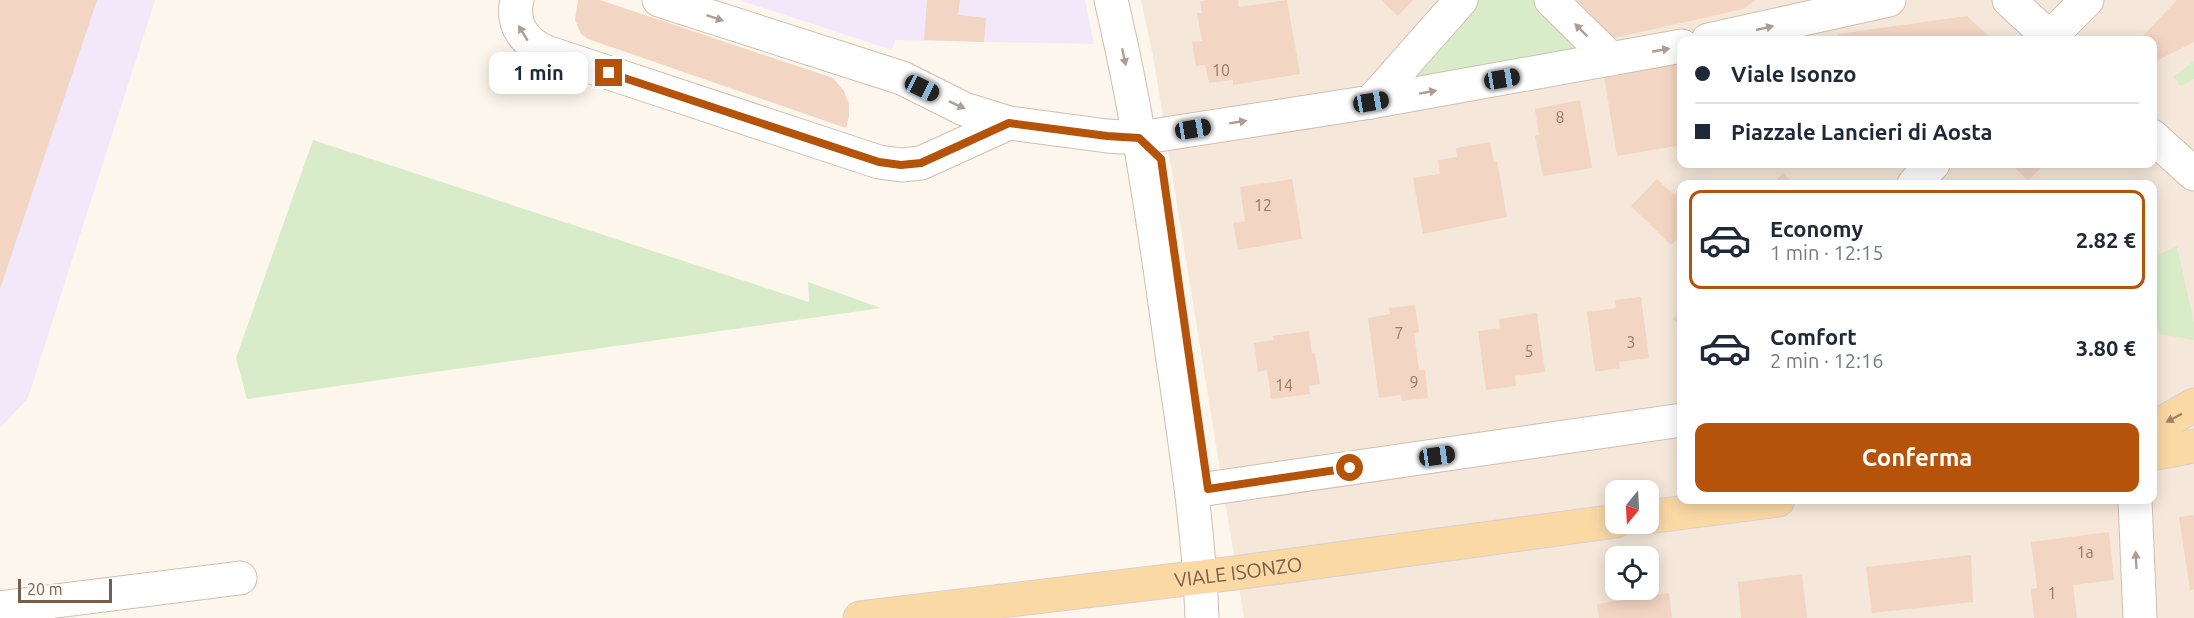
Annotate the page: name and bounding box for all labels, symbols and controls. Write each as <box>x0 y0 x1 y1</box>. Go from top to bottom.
one-way arrow <box>706 14 724 23</box>
one-way arrow <box>1756 22 1775 32</box>
one-way arrow <box>1574 23 1588 37</box>
one-way arrow <box>518 24 528 41</box>
one-way arrow <box>1652 45 1671 54</box>
one-way arrow <box>1120 48 1129 67</box>
callout: 1 min <box>489 52 588 94</box>
route end <box>595 59 622 86</box>
text: 1 min <box>513 61 564 84</box>
house number: 10 <box>1212 61 1230 79</box>
text: Viale Isonzo <box>1731 61 1857 86</box>
car <box>1483 67 1521 91</box>
car <box>902 72 942 104</box>
one-way arrow <box>1419 87 1438 96</box>
car <box>1352 90 1390 114</box>
one-way arrow <box>949 101 966 110</box>
house number: 8 <box>1555 108 1565 126</box>
car <box>1174 117 1212 141</box>
one-way arrow <box>1229 117 1248 126</box>
text: Piazzale Lancieri di Aosta <box>1731 119 1992 144</box>
house number: 12 <box>1254 196 1272 214</box>
icon: car <box>1698 213 1752 267</box>
text: Economy <box>1770 216 1863 241</box>
text: 2.82 € <box>2076 227 2136 252</box>
text: 1 min · 12:15 <box>1770 241 1884 264</box>
icon: car <box>1698 321 1752 375</box>
house number: 7 <box>1394 324 1404 342</box>
text: Comfort <box>1770 324 1857 349</box>
house number: 3 <box>1626 333 1636 351</box>
text: 3.80 € <box>2076 335 2136 360</box>
house number: 5 <box>1524 342 1534 360</box>
text: 2 min · 12:16 <box>1770 349 1884 372</box>
house number: 9 <box>1409 373 1419 391</box>
house number: 14 <box>1275 376 1293 394</box>
one-way arrow <box>2165 413 2182 423</box>
button: Conferma <box>1695 423 2139 492</box>
car <box>1418 445 1456 467</box>
route start <box>1336 454 1363 481</box>
north arrow <box>1605 480 1659 534</box>
map controls <box>1605 480 1659 600</box>
house number: 1a <box>2076 543 2094 561</box>
button: locate <box>1605 546 1659 600</box>
one-way arrow <box>2132 550 2141 569</box>
street label: VIALE ISONZO <box>1173 552 1304 591</box>
scale bar <box>18 576 112 604</box>
text: 20 m <box>27 580 63 598</box>
house number: 1 <box>2047 584 2057 602</box>

